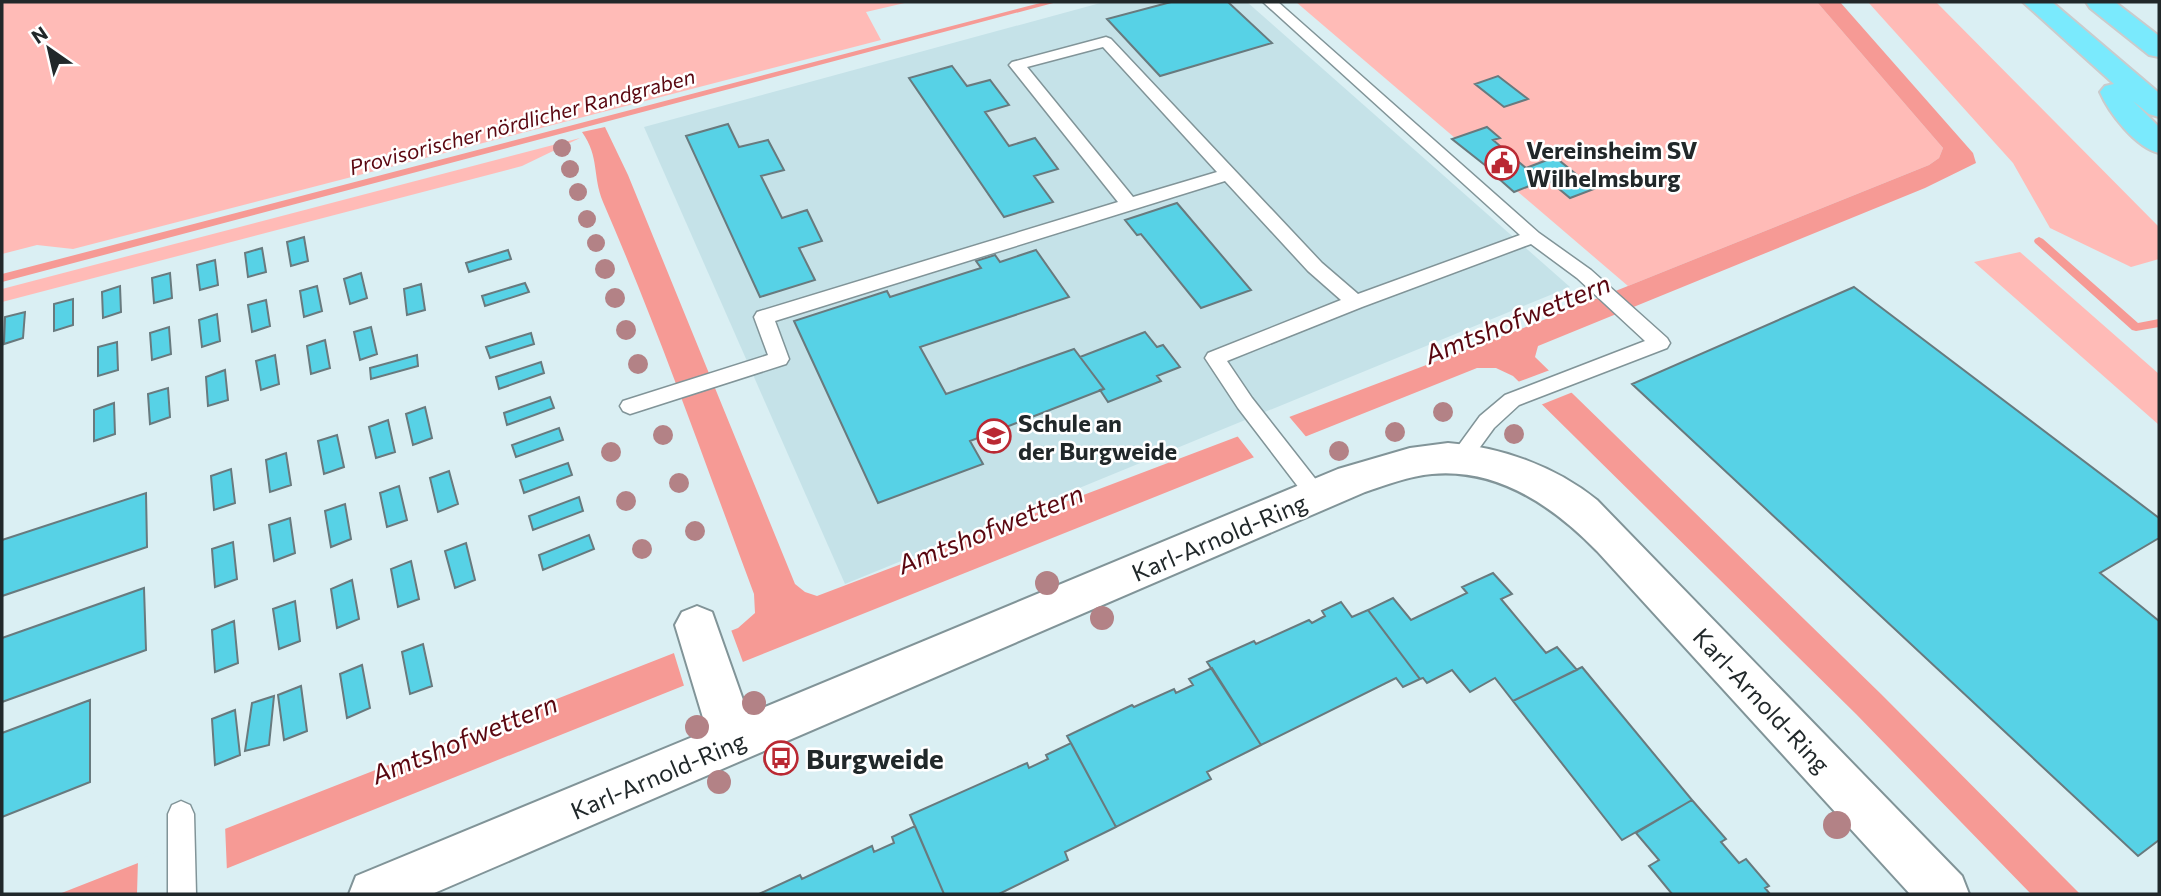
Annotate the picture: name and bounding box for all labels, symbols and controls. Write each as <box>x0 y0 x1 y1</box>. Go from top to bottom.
north arrow <box>14 14 84 84</box>
text: N <box>27 21 52 48</box>
water label: Provisorischer nördlicher Randgraben <box>346 63 698 179</box>
place label: Vereinsheim SV Wilhelmsburg <box>1526 135 1698 192</box>
public building icon: Vereinsheim SV Wilhelmsburg <box>1483 144 1521 182</box>
water label: Amtshofwettern <box>1419 267 1615 370</box>
place label: Schule an der Burgweide <box>1018 408 1177 465</box>
school or university icon: Schule an der Burgweide <box>975 417 1013 455</box>
water label: Amtshofwettern <box>892 477 1088 580</box>
street label: Karl-Arnold-Ring <box>1127 487 1311 587</box>
street label: Karl-Arnold-Ring <box>1688 622 1836 778</box>
water label: Amtshofwettern <box>366 687 562 790</box>
street label: Karl-Arnold-Ring <box>566 725 750 825</box>
bus stop icon: Burgweide <box>762 739 800 777</box>
place label: Burgweide <box>806 741 944 775</box>

